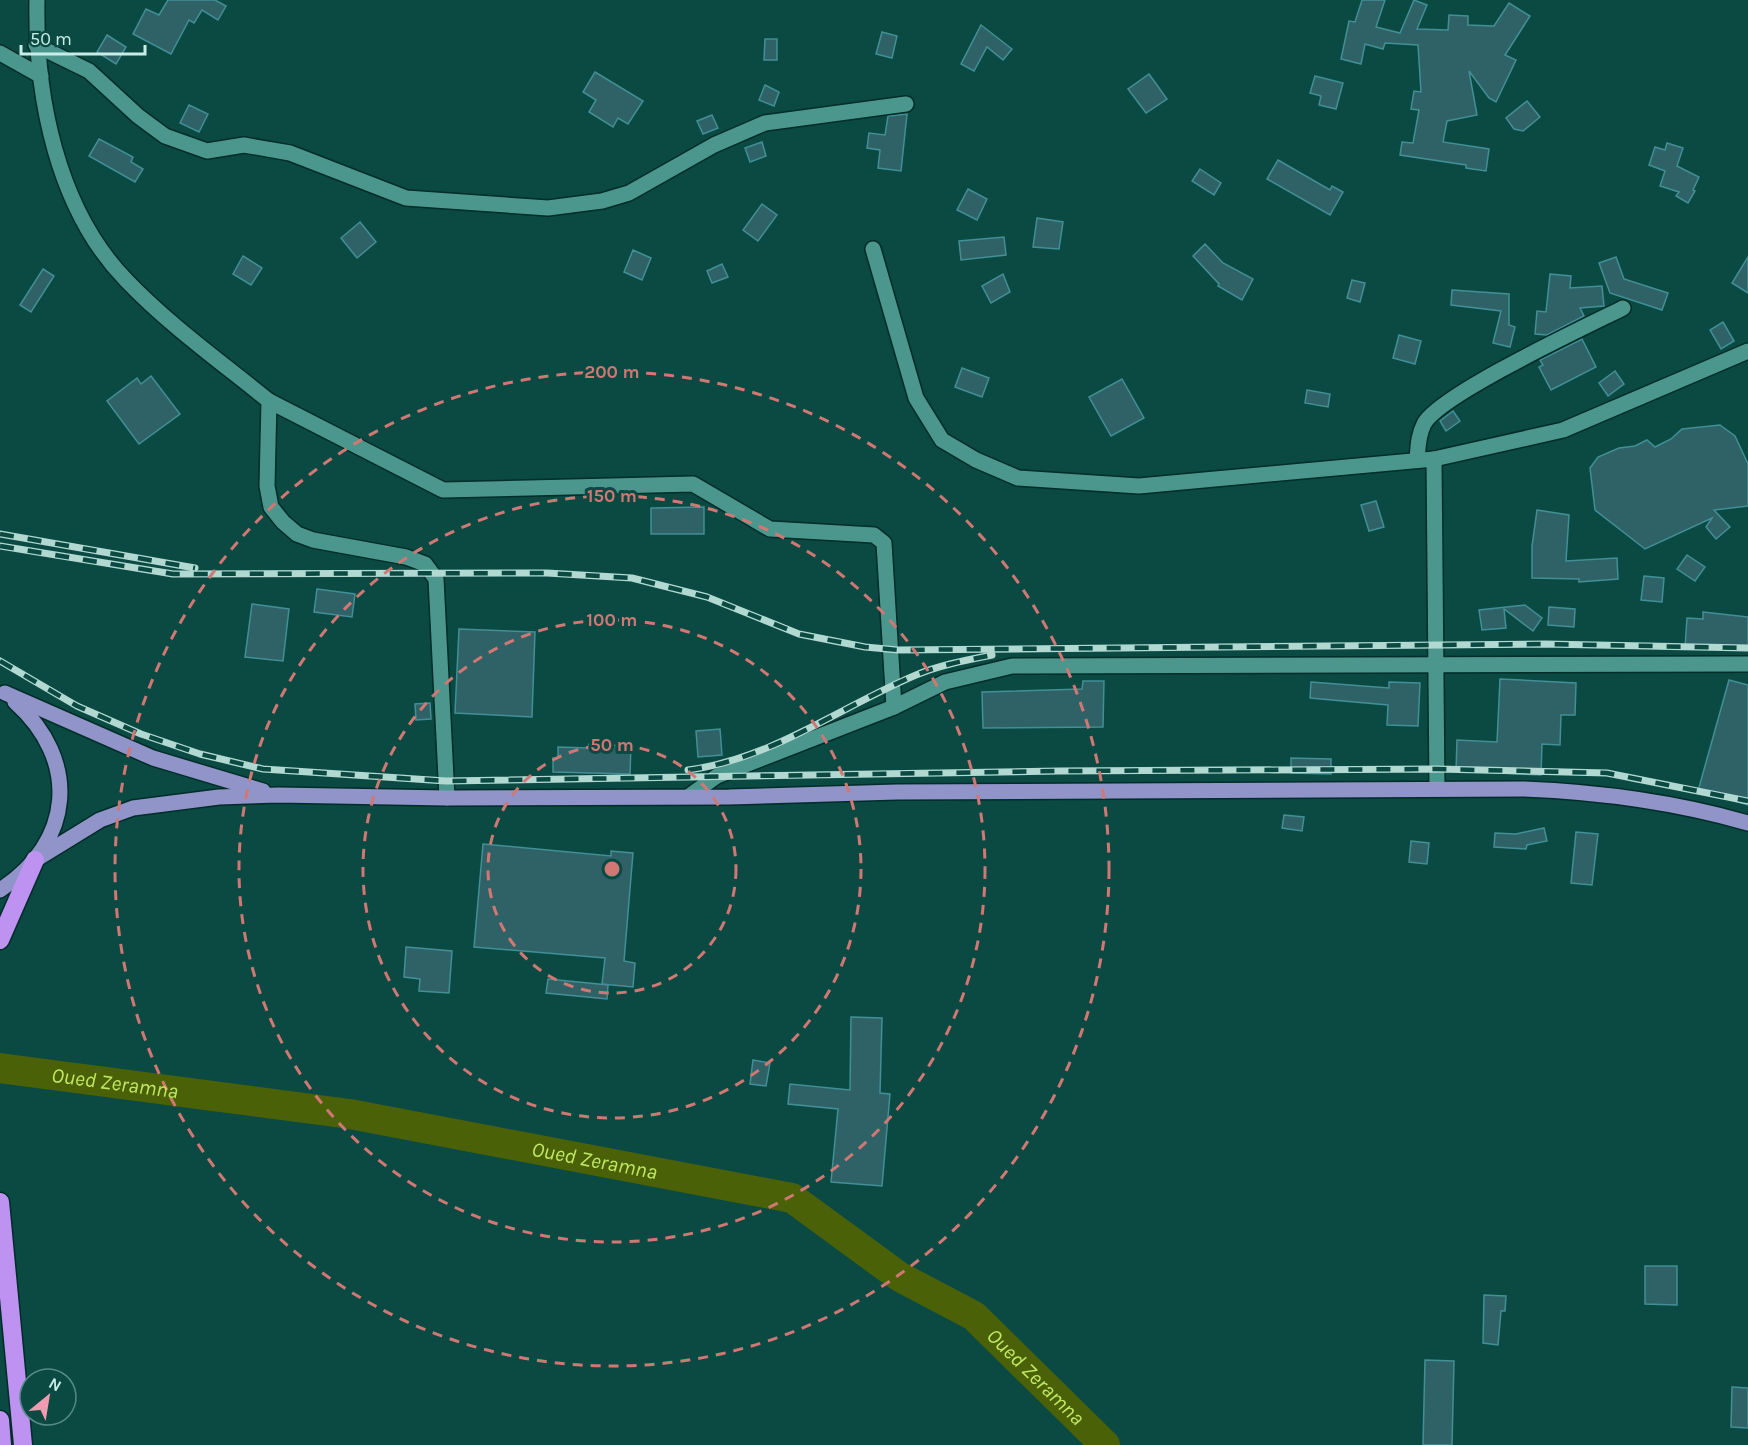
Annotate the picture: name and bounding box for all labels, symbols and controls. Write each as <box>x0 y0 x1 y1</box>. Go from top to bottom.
scale bar <box>21 18 146 56</box>
text: 50 m <box>30 28 72 50</box>
text: 200 m <box>584 361 640 383</box>
text: 150 m <box>587 485 637 507</box>
text: 100 m <box>587 609 637 631</box>
text: 50 m <box>590 734 634 756</box>
centre of rings <box>602 859 622 879</box>
water label: Oued Zeramna <box>50 1063 180 1103</box>
water label: Oued Zeramna <box>530 1137 660 1184</box>
water label: Oued Zeramna <box>982 1323 1090 1430</box>
north arrow <box>18 1367 78 1427</box>
text: N <box>46 1373 65 1396</box>

